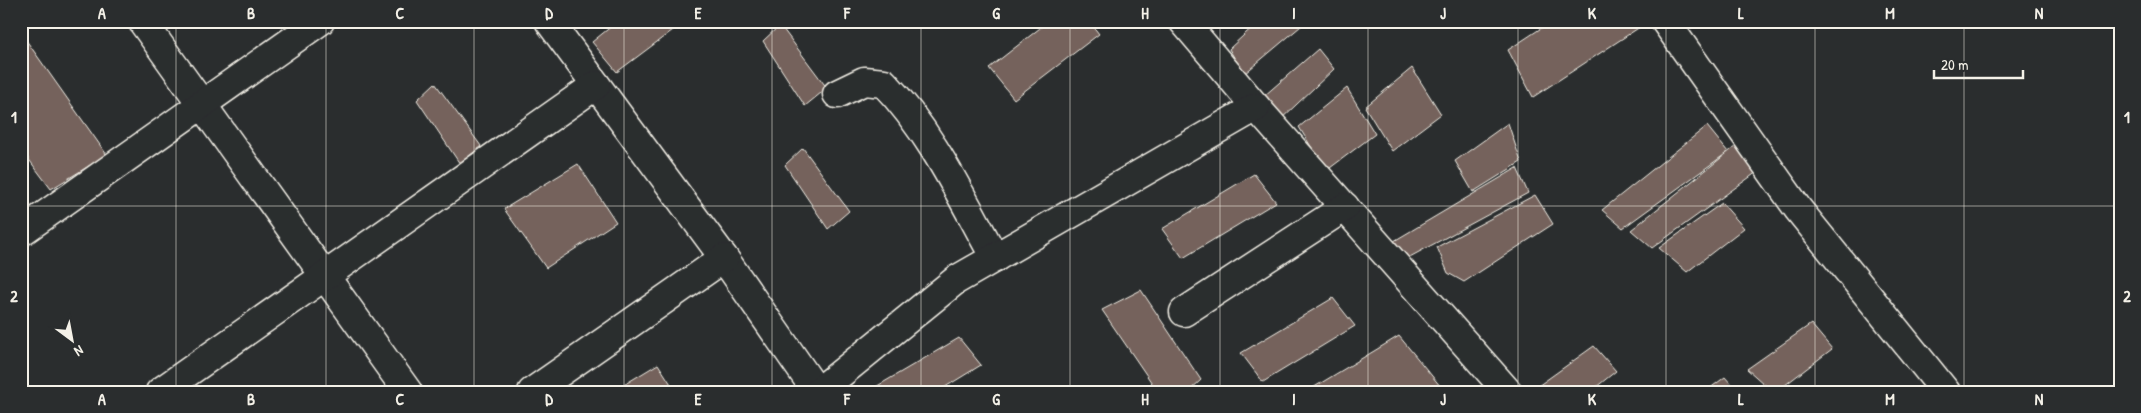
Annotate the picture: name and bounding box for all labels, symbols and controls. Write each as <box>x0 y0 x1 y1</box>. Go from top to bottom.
text: A <box>98 2 106 24</box>
text: B <box>247 2 255 24</box>
text: C <box>396 2 405 24</box>
text: D <box>545 2 553 24</box>
text: E <box>694 2 702 24</box>
text: F <box>843 2 851 24</box>
text: G <box>992 2 1000 24</box>
text: H <box>1141 2 1149 24</box>
text: I <box>1292 2 1296 24</box>
text: J <box>1440 2 1446 24</box>
text: K <box>1588 2 1597 24</box>
text: L <box>1738 2 1744 24</box>
text: M <box>1885 2 1895 24</box>
text: N <box>2035 2 2044 24</box>
scale bar <box>1934 48 2022 80</box>
text: 20 m <box>1941 54 1968 75</box>
text: 1 <box>11 106 17 128</box>
text: 1 <box>2124 106 2130 128</box>
text: 2 <box>10 285 18 307</box>
text: 2 <box>2123 285 2131 307</box>
north arrow <box>48 316 98 366</box>
text: N <box>70 341 87 362</box>
text: A <box>98 388 106 410</box>
text: B <box>247 388 255 410</box>
text: C <box>396 388 405 410</box>
text: D <box>545 388 553 410</box>
text: E <box>694 388 702 410</box>
text: F <box>843 388 851 410</box>
text: G <box>992 388 1000 410</box>
text: H <box>1141 388 1149 410</box>
text: I <box>1292 388 1296 410</box>
text: J <box>1440 388 1446 410</box>
text: K <box>1588 388 1597 410</box>
text: L <box>1738 388 1744 410</box>
text: M <box>1885 388 1895 410</box>
text: N <box>2035 388 2044 410</box>

